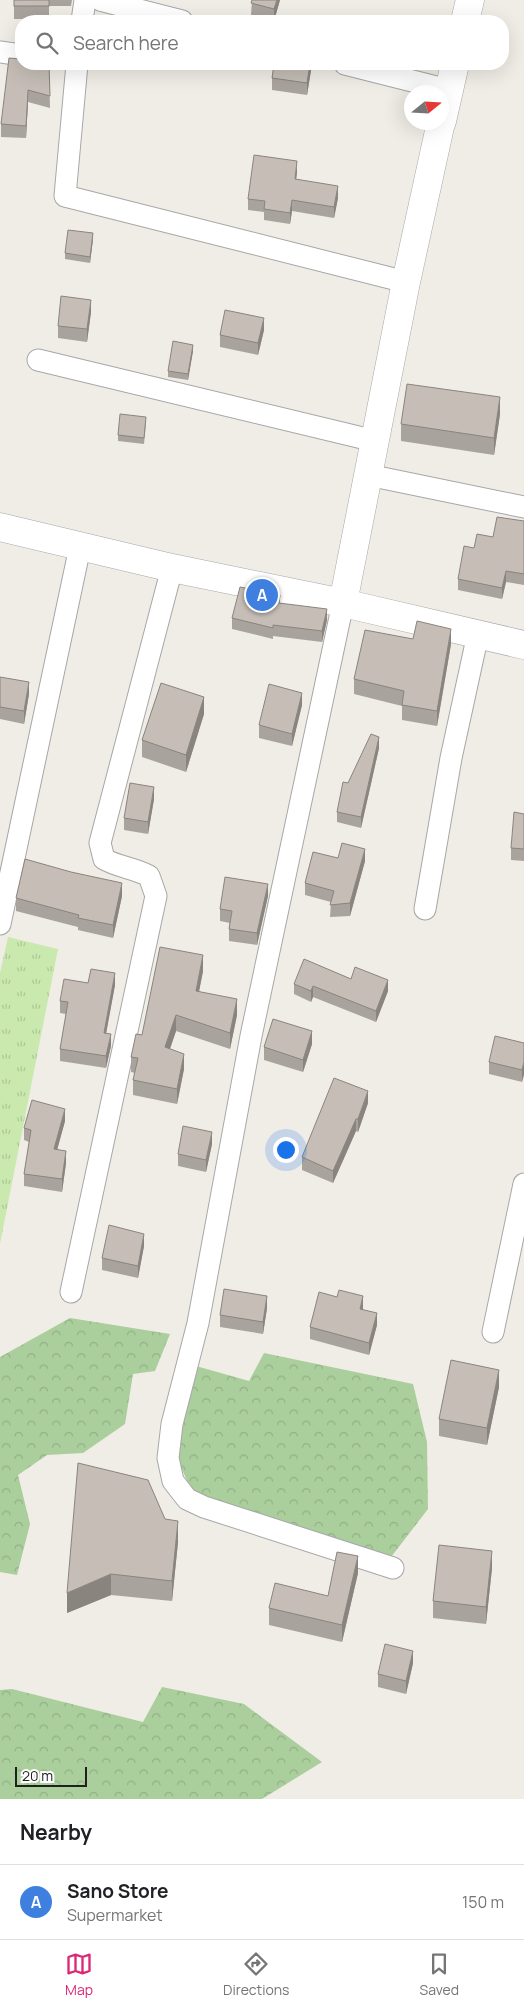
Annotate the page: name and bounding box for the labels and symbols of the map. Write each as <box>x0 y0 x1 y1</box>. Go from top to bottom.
north arrow <box>404 85 449 130</box>
pin: A <box>246 576 278 614</box>
your location <box>273 1137 299 1163</box>
scale bar <box>15 1764 88 1787</box>

